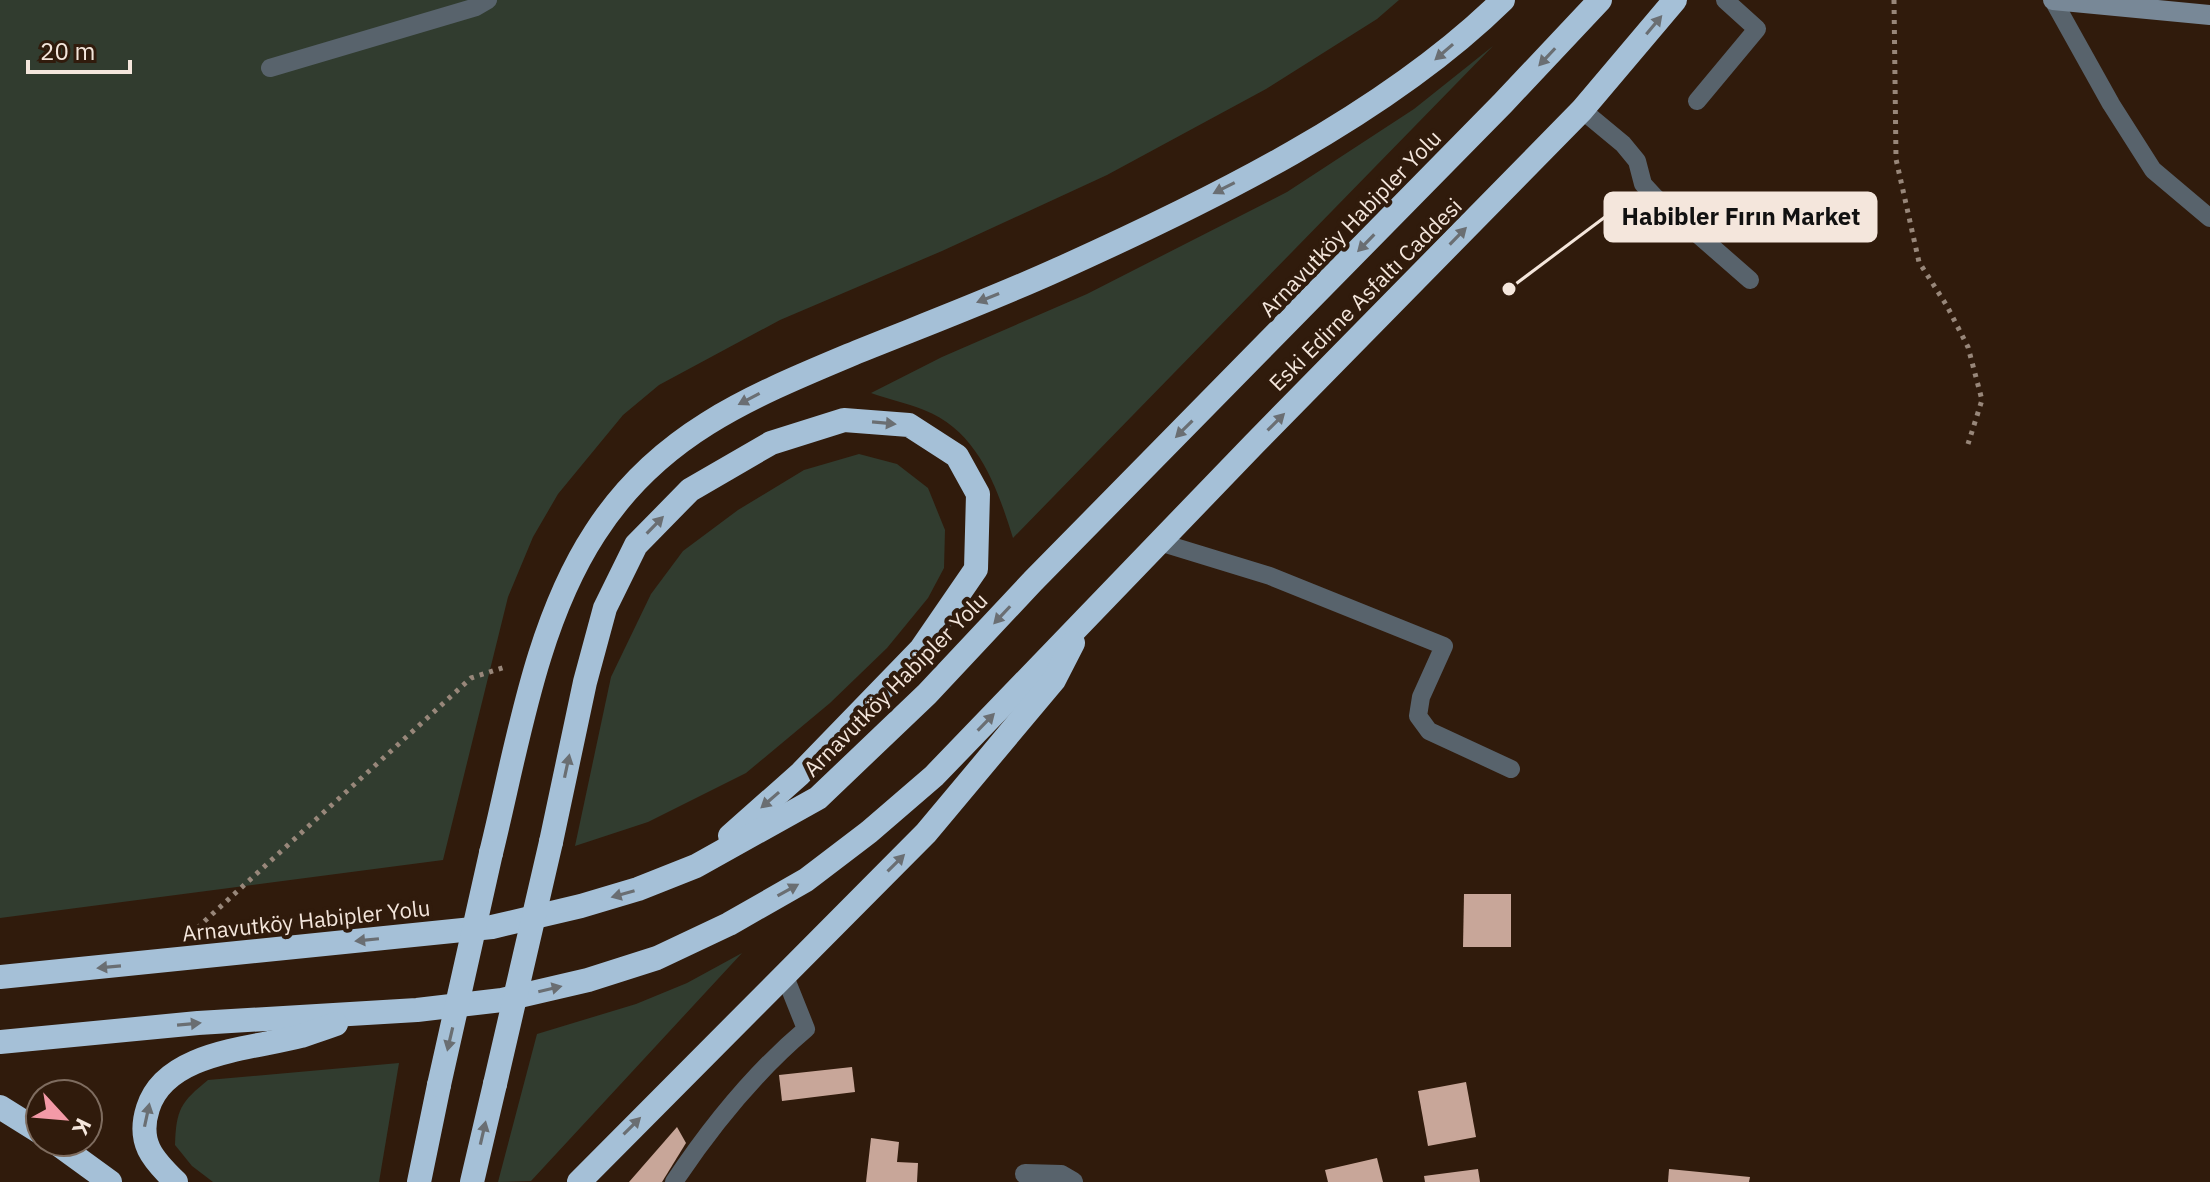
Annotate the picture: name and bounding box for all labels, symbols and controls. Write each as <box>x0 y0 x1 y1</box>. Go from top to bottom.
one-way arrow <box>1645 15 1662 35</box>
scale bar <box>28 24 130 74</box>
text: 20 m <box>40 35 95 67</box>
one-way arrow <box>1435 42 1454 60</box>
one-way arrow <box>1538 47 1557 66</box>
street label: Arnavutköy Habipler Yolu <box>1253 123 1447 323</box>
one-way arrow <box>1212 181 1235 195</box>
street label: Eski Edirne Asfaltı Caddesi <box>1262 191 1468 397</box>
callout: Habibler Fırın Market <box>1605 193 1876 241</box>
text: Habibler Fırın Market <box>1622 200 1860 232</box>
one-way arrow <box>1448 227 1467 246</box>
one-way arrow <box>1357 233 1376 252</box>
one-way arrow <box>976 292 1000 305</box>
one-way arrow <box>738 392 760 406</box>
one-way arrow <box>1266 413 1285 432</box>
one-way arrow <box>872 417 897 430</box>
one-way arrow <box>1175 419 1193 438</box>
one-way arrow <box>645 516 664 535</box>
street label: Arnavutköy Habipler Yolu <box>797 586 993 782</box>
one-way arrow <box>993 605 1011 624</box>
one-way arrow <box>976 713 995 732</box>
one-way arrow <box>561 753 574 778</box>
one-way arrow <box>761 791 780 809</box>
one-way arrow <box>886 854 905 873</box>
one-way arrow <box>777 883 800 897</box>
one-way arrow <box>610 888 634 901</box>
street label: Arnavutköy Habipler Yolu <box>181 893 431 947</box>
one-way arrow <box>355 933 380 946</box>
one-way arrow <box>96 961 121 974</box>
one-way arrow <box>537 982 562 995</box>
one-way arrow <box>177 1017 202 1030</box>
one-way arrow <box>443 1026 455 1051</box>
north arrow <box>24 1078 104 1158</box>
one-way arrow <box>141 1103 154 1128</box>
text: K <box>66 1114 99 1141</box>
one-way arrow <box>622 1117 641 1135</box>
one-way arrow <box>477 1120 490 1145</box>

